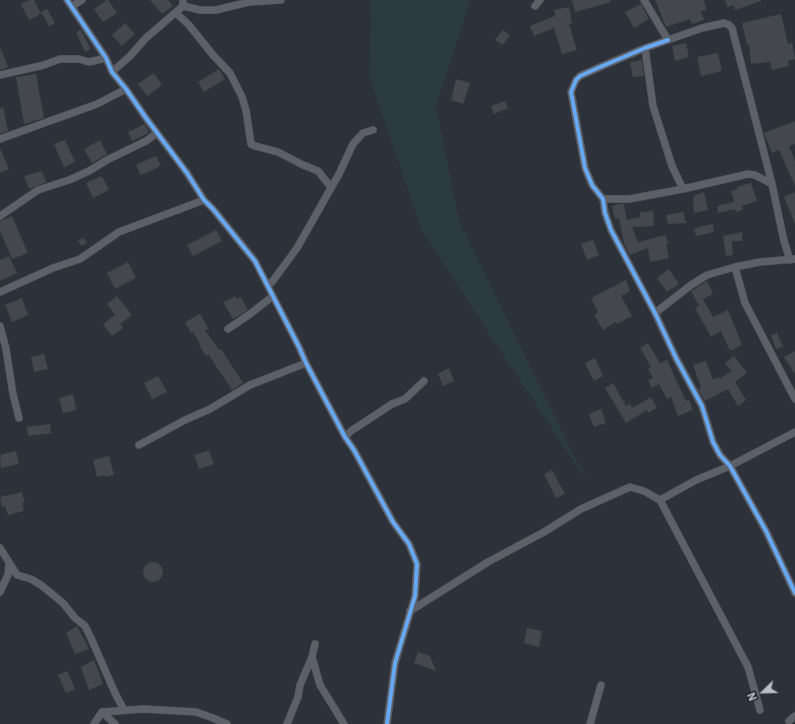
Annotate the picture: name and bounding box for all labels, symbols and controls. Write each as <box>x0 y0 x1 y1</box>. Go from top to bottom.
north arrow <box>743 672 783 712</box>
text: N <box>744 690 760 703</box>

